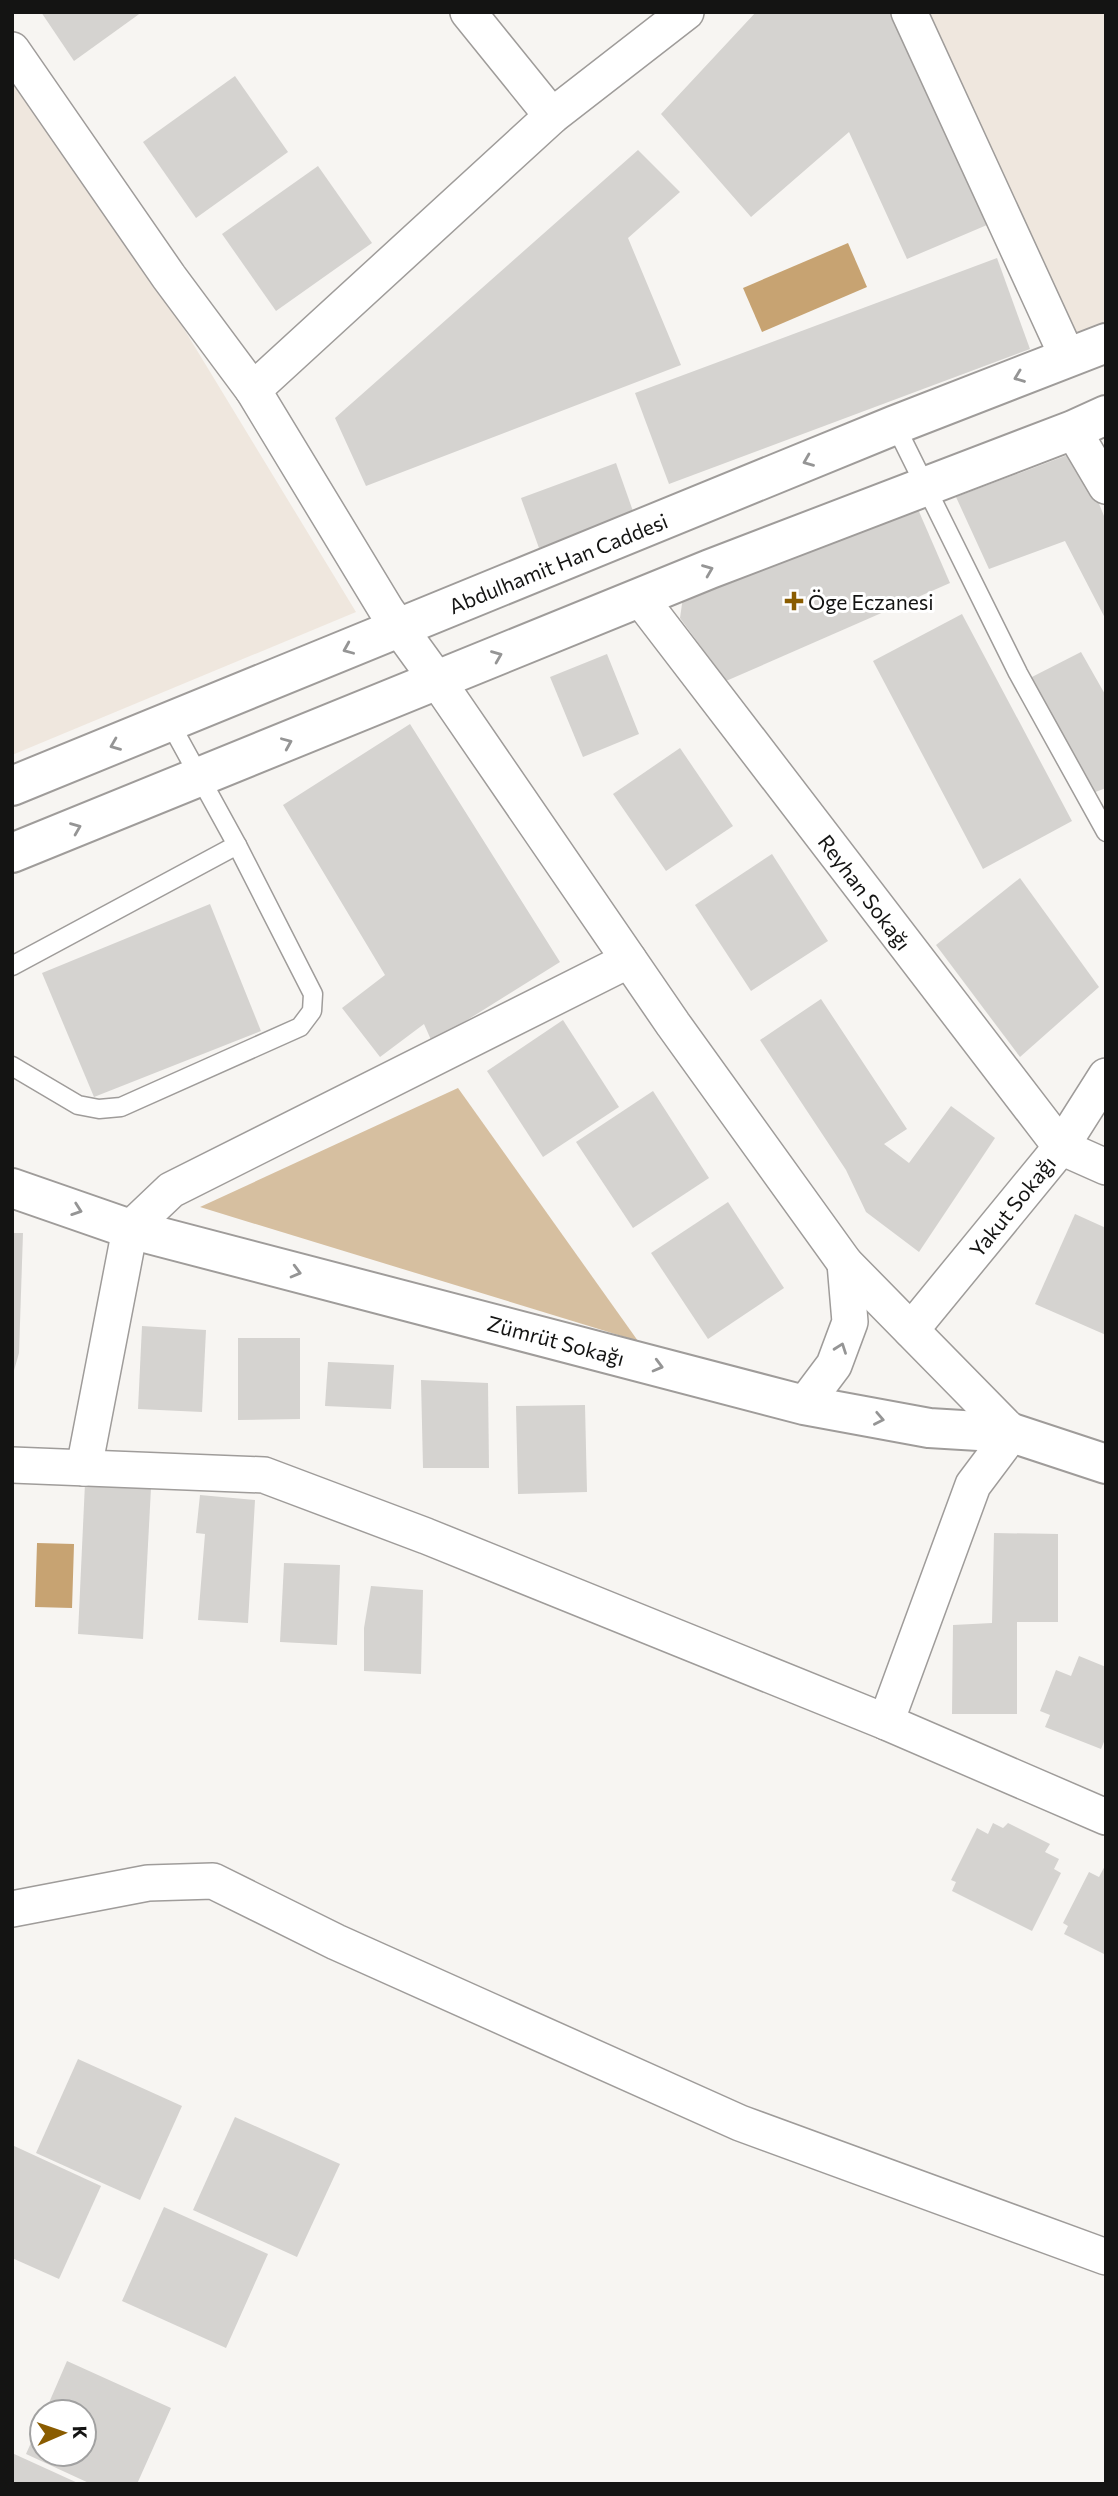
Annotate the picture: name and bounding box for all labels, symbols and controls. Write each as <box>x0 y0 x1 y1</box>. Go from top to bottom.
one-way arrow <box>1014 368 1026 382</box>
one-way arrow <box>803 453 815 467</box>
street label: Abdulhamit Han Caddesi <box>445 508 671 618</box>
one-way arrow <box>701 565 713 579</box>
place label: Öge Eczanesi <box>808 589 934 614</box>
marker: Öge Eczanesi <box>786 593 802 609</box>
one-way arrow <box>342 640 354 654</box>
one-way arrow <box>490 650 502 664</box>
one-way arrow <box>109 736 121 750</box>
one-way arrow <box>280 737 292 751</box>
one-way arrow <box>68 822 81 836</box>
street label: Reyhan Sokağı <box>813 829 917 955</box>
street label: Yakut Sokağı <box>964 1151 1060 1261</box>
one-way arrow <box>70 1202 82 1217</box>
one-way arrow <box>290 1264 302 1278</box>
street label: Zümrüt Sokağı <box>485 1310 627 1370</box>
one-way arrow <box>832 1342 846 1354</box>
one-way arrow <box>652 1358 664 1373</box>
one-way arrow <box>873 1410 885 1425</box>
north arrow <box>28 2398 98 2468</box>
text: K <box>69 2425 92 2439</box>

